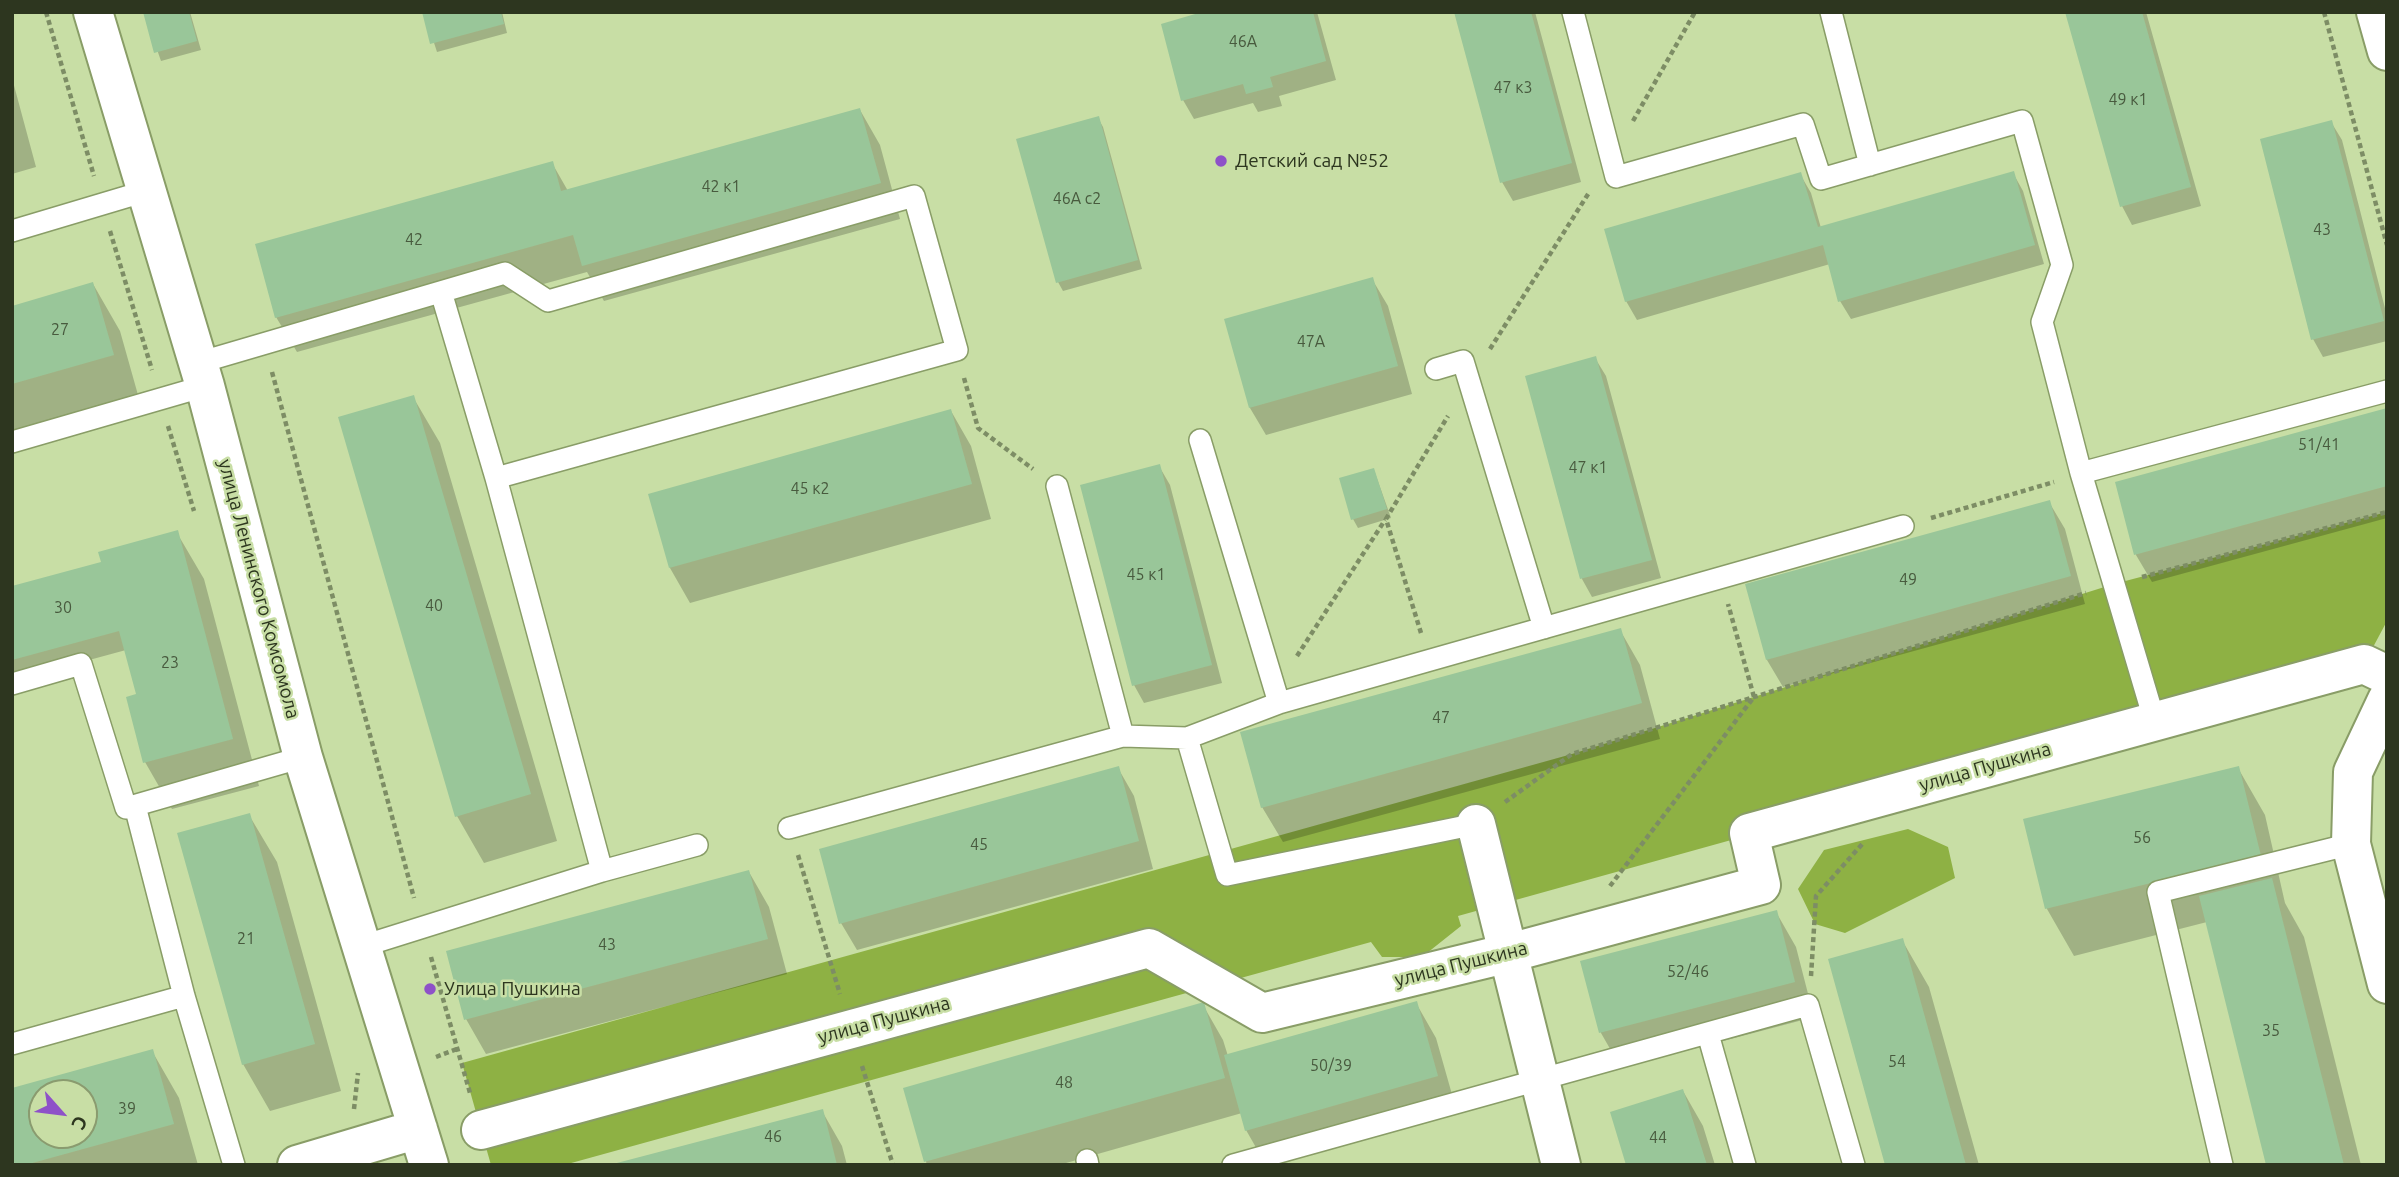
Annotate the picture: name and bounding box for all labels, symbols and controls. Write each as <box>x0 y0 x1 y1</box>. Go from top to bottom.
house number: 46А <box>1229 32 1257 52</box>
house number: 47 к3 <box>1494 78 1532 98</box>
house number: 49 к1 <box>2109 90 2147 110</box>
place label: Детский сад №52 <box>1235 150 1389 172</box>
marker: Детский сад №52 <box>1213 153 1229 169</box>
house number: 42 к1 <box>702 177 740 197</box>
house number: 46А с2 <box>1053 189 1101 209</box>
house number: 43 <box>2313 220 2331 240</box>
house number: 42 <box>405 230 423 250</box>
house number: 27 <box>51 320 69 340</box>
house number: 47А <box>1297 332 1325 352</box>
house number: 51/41 <box>2298 435 2340 455</box>
street label: улица Ленинского Комсомола <box>213 457 305 721</box>
house number: 47 к1 <box>1569 458 1607 478</box>
house number: 45 к2 <box>791 479 829 499</box>
house number: 45 к1 <box>1127 565 1165 585</box>
house number: 49 <box>1899 570 1917 590</box>
house number: 40 <box>425 596 443 616</box>
house number: 30 <box>54 598 72 618</box>
house number: 23 <box>161 653 179 673</box>
house number: 47 <box>1432 708 1450 728</box>
street label: улица Пушкина <box>1917 737 2053 797</box>
house number: 56 <box>2133 828 2151 848</box>
house number: 45 <box>970 835 988 855</box>
house number: 21 <box>237 929 255 949</box>
house number: 43 <box>598 935 616 955</box>
street label: улица Пушкина <box>1392 936 1530 992</box>
house number: 52/46 <box>1667 962 1709 982</box>
place label: Улица Пушкина <box>444 978 581 1000</box>
marker: Улица Пушкина <box>422 981 438 997</box>
street label: улица Пушкина <box>815 991 953 1049</box>
house number: 35 <box>2262 1021 2280 1041</box>
house number: 54 <box>1888 1052 1906 1072</box>
house number: 50/39 <box>1310 1056 1352 1076</box>
house number: 48 <box>1055 1073 1073 1093</box>
north arrow <box>28 1079 98 1149</box>
house number: 39 <box>118 1099 136 1119</box>
text: С <box>67 1112 92 1133</box>
house number: 46 <box>764 1127 782 1147</box>
house number: 44 <box>1649 1128 1667 1148</box>

